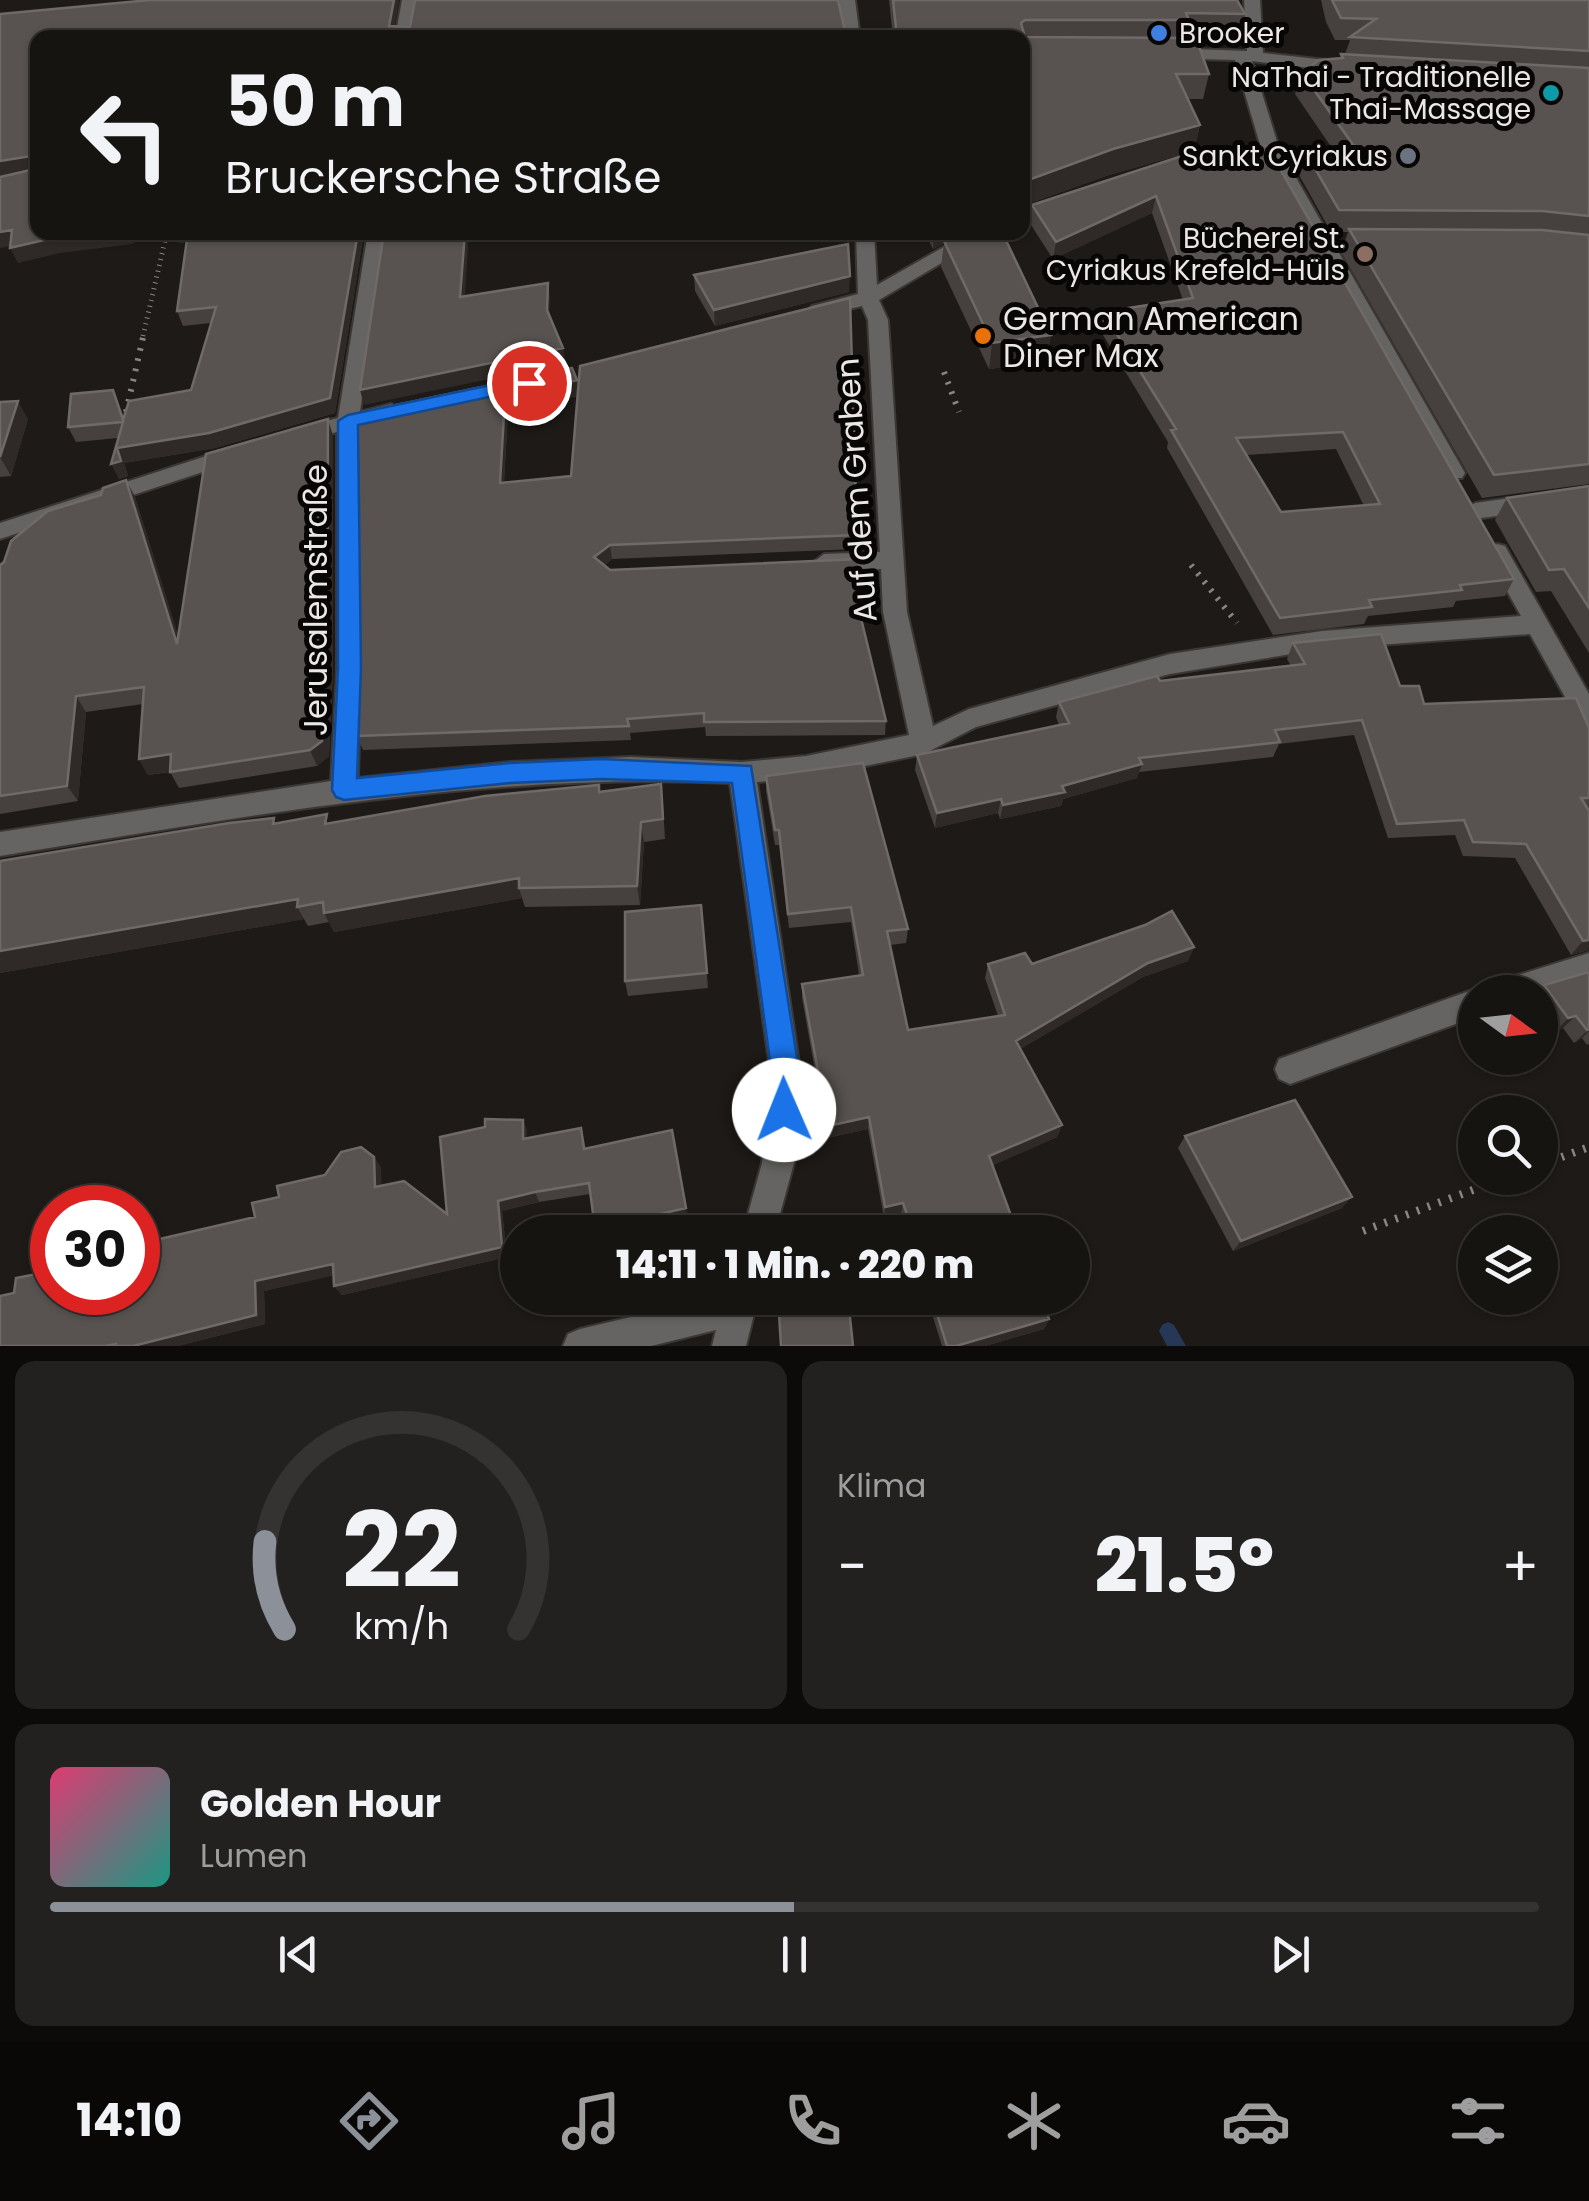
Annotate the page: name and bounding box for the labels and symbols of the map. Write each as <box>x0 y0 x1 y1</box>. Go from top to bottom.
place label: Brooker <box>1179 14 1285 53</box>
marker: Brooker <box>1148 22 1170 44</box>
place label: NaThai - Traditionelle Thai-Massage <box>1231 58 1531 129</box>
marker: NaThai - Traditionelle Thai-Massage <box>1540 82 1562 104</box>
place label: Sankt Cyriakus <box>1182 137 1388 176</box>
marker: Sankt Cyriakus <box>1397 145 1419 167</box>
place label: Bücherei St. Cyriakus Krefeld-Hüls <box>1046 219 1345 290</box>
marker: Bücherei St. Cyriakus Krefeld-Hüls <box>1354 243 1376 265</box>
place label: German American Diner Max <box>1003 296 1299 378</box>
marker: German American Diner Max <box>972 325 994 347</box>
pin <box>487 341 572 426</box>
street label: Auf dem Graben <box>824 356 888 624</box>
street label: Jerusalemstraße <box>293 464 338 736</box>
north arrow <box>1458 975 1558 1075</box>
position arrow <box>732 1058 836 1162</box>
speed limit sign: 30 <box>30 1185 160 1315</box>

